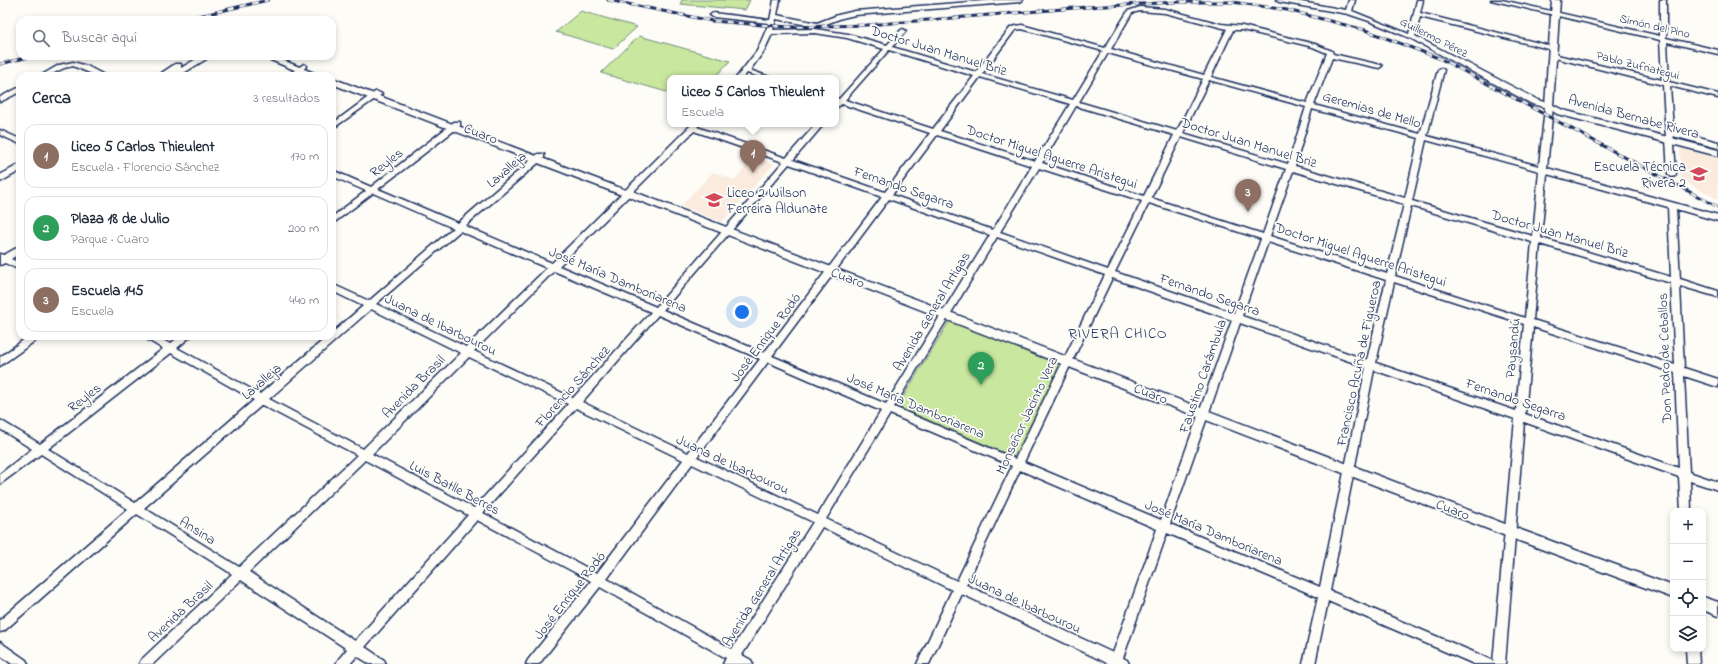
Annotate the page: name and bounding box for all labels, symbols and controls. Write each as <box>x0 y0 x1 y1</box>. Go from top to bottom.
street label: Simón del Pino <box>1618 10 1692 44</box>
street label: Guillermo Pérez <box>1397 13 1471 63</box>
search box <box>16 16 336 60</box>
street label: Doctor Juan Manuel Briz <box>867 20 1009 82</box>
icon: search <box>30 27 52 49</box>
text: Buscar aquí <box>62 27 137 49</box>
street label: Pablo Zufriategui <box>1594 47 1681 86</box>
popup <box>667 75 839 127</box>
text: Liceo 5 Carlos Thieulent <box>681 81 825 103</box>
text: Cerca <box>32 86 71 111</box>
street label: Geremias de Mello <box>1320 86 1423 135</box>
text: 3 resultados <box>253 89 320 108</box>
street label: Avenida Bernabe Rivera <box>1566 90 1702 145</box>
text: Escuela <box>681 103 724 122</box>
street label: Doctor Juan Manuel Briz <box>1177 112 1319 174</box>
street label: Cuaro <box>460 118 500 150</box>
street label: Doctor Miguel Aguerre Aristegui <box>962 119 1140 196</box>
text: Liceo 5 Carlos Thieulent <box>71 136 215 158</box>
pin: 1 <box>740 140 766 173</box>
street label: Reyles <box>366 143 409 184</box>
text: 1 <box>44 147 48 166</box>
text: 170 m <box>291 147 319 166</box>
street label: Lavalleja <box>482 147 532 193</box>
place label: Escuela Técnica Rivera 2 <box>1593 157 1686 194</box>
text: Escuela · Florencio Sánchez <box>71 158 219 177</box>
street label: Fernando Segarra <box>849 161 957 216</box>
school or university icon: Escuela Técnica Rivera 2 <box>1689 164 1709 184</box>
pin: 3 <box>1235 179 1261 212</box>
place label: Liceo 2 Wilson Ferreira Aldunate <box>726 183 828 220</box>
school or university icon: Liceo 2 Wilson Ferreira Aldunate <box>704 190 724 210</box>
street label: Doctor Juan Manuel Briz <box>1488 205 1631 264</box>
text: Plaza 18 de Julio <box>71 208 169 230</box>
street label: Doctor Miguel Aguerre Aristegui <box>1271 217 1449 294</box>
text: 2 <box>43 219 49 238</box>
text: 200 m <box>288 219 319 238</box>
text: Parque · Cuaro <box>71 230 149 249</box>
street label: José María Damboriarena <box>545 242 690 319</box>
street label: Avenida General Artigas <box>888 248 977 376</box>
street label: Cuaro <box>827 262 867 294</box>
street label: Fernando Segarra <box>1155 268 1263 323</box>
street label: Francisco Acuña de Figueroa <box>1331 278 1388 450</box>
text: Escuela 145 <box>71 280 144 302</box>
street label: Juana de Ibarbourou <box>381 289 500 362</box>
street label: José Enrique Rodó <box>726 289 807 387</box>
text: 3 <box>43 291 49 310</box>
text: 440 m <box>289 291 319 310</box>
street label: Don Pedro de Ceballos <box>1653 293 1678 424</box>
text: Escuela <box>71 302 114 321</box>
your location <box>732 302 752 322</box>
street label: Faustino Carámbula <box>1174 317 1233 437</box>
street label: Paysandú <box>1500 317 1528 379</box>
district label: RIVERA CHICO <box>1068 323 1168 345</box>
street label: Florencio Sánchez <box>530 341 616 433</box>
street label: Avenida Brasil <box>378 351 451 424</box>
pin: 2 <box>968 352 994 385</box>
street label: Monseñor Jacinto Vera <box>991 353 1064 478</box>
street label: Lavalleja <box>237 359 287 405</box>
street label: José María Damboriarena <box>843 368 988 445</box>
street label: Fernando Segarra <box>1461 373 1569 428</box>
street label: Reyles <box>64 378 107 419</box>
street label: Cuaro <box>1130 378 1170 410</box>
street label: Juana de Ibarbourou <box>672 430 792 501</box>
street label: Luis Batlle Berres <box>405 456 503 521</box>
street label: Cuaro <box>1432 494 1472 526</box>
street label: José María Damboriarena <box>1141 495 1286 572</box>
map controls <box>1670 508 1706 652</box>
button: + <box>1670 508 1706 544</box>
street label: Ansina <box>175 512 220 551</box>
street label: Avenida General Artigas <box>717 524 808 652</box>
button: − <box>1670 544 1706 580</box>
street label: José Enrique Rodó <box>529 547 611 645</box>
street label: Juana de Ibarbourou <box>964 569 1084 640</box>
street label: Avenida Brasil <box>144 576 218 648</box>
button: locate <box>1670 580 1706 616</box>
button: layers <box>1670 616 1706 652</box>

